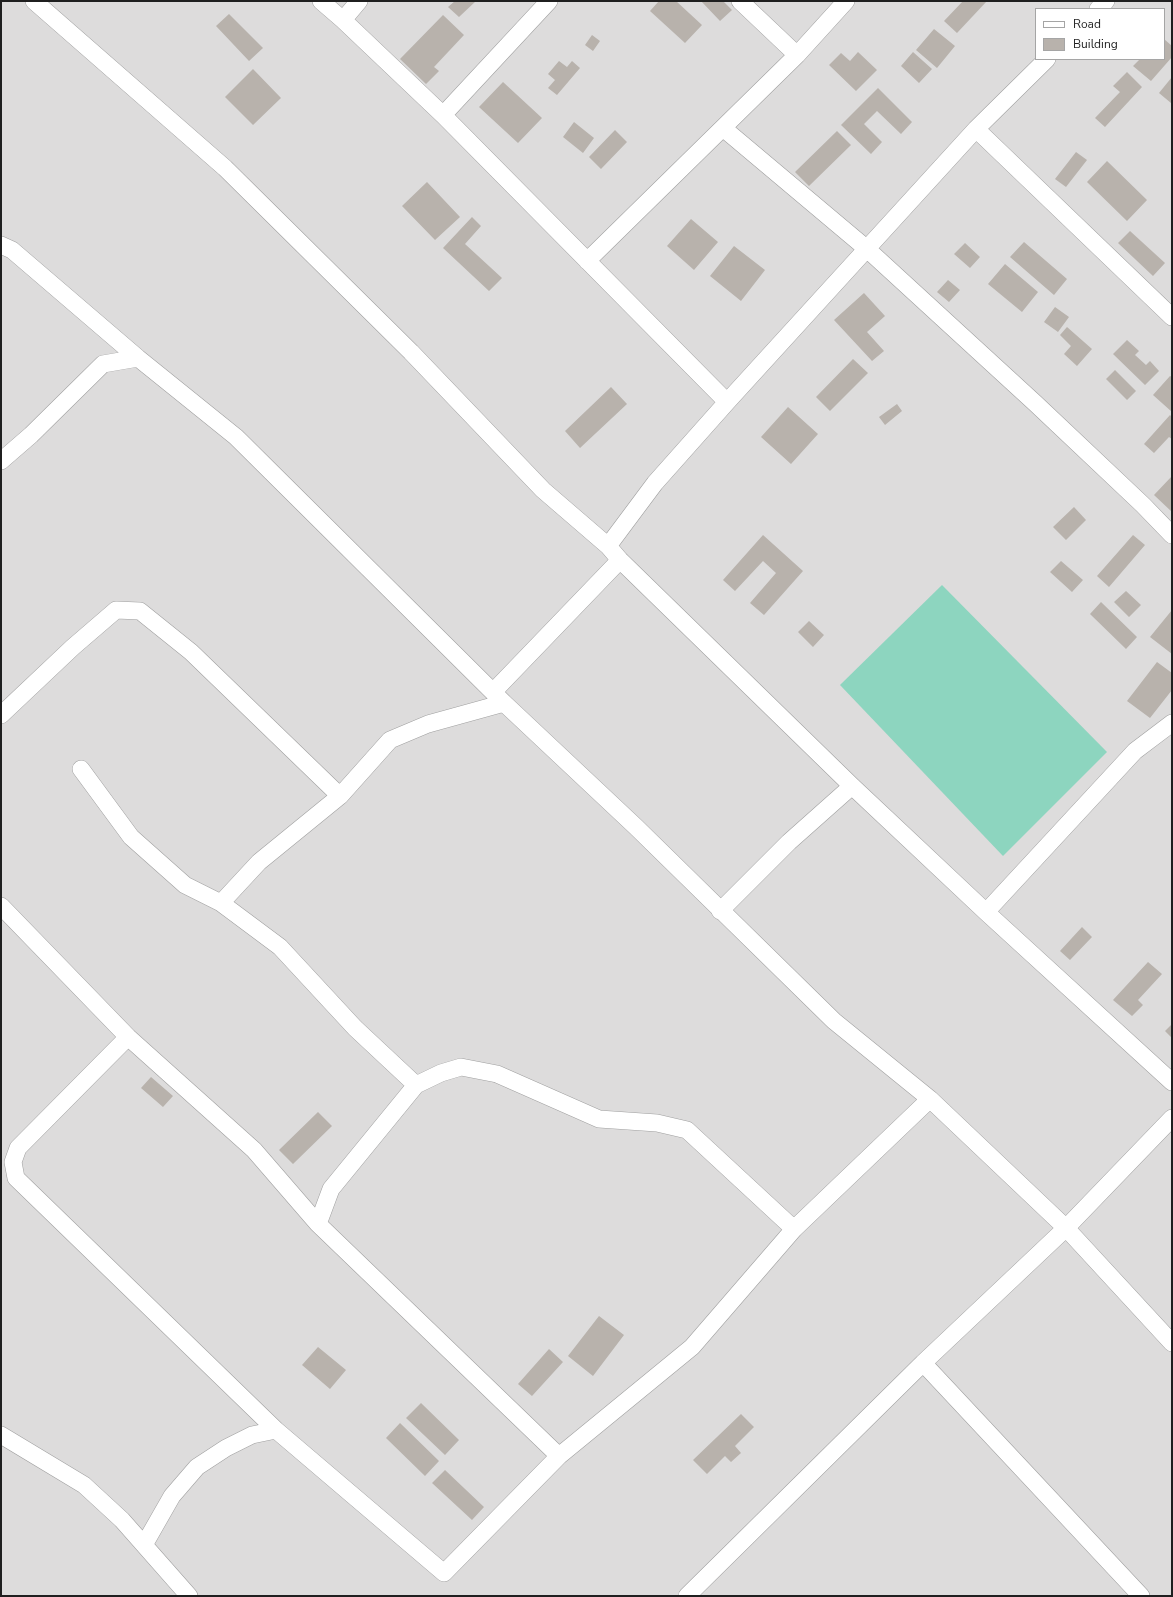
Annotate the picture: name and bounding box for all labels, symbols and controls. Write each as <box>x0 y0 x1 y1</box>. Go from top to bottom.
legend <box>1035 8 1165 60</box>
text: Road <box>1073 16 1101 32</box>
text: Building <box>1073 36 1118 52</box>

